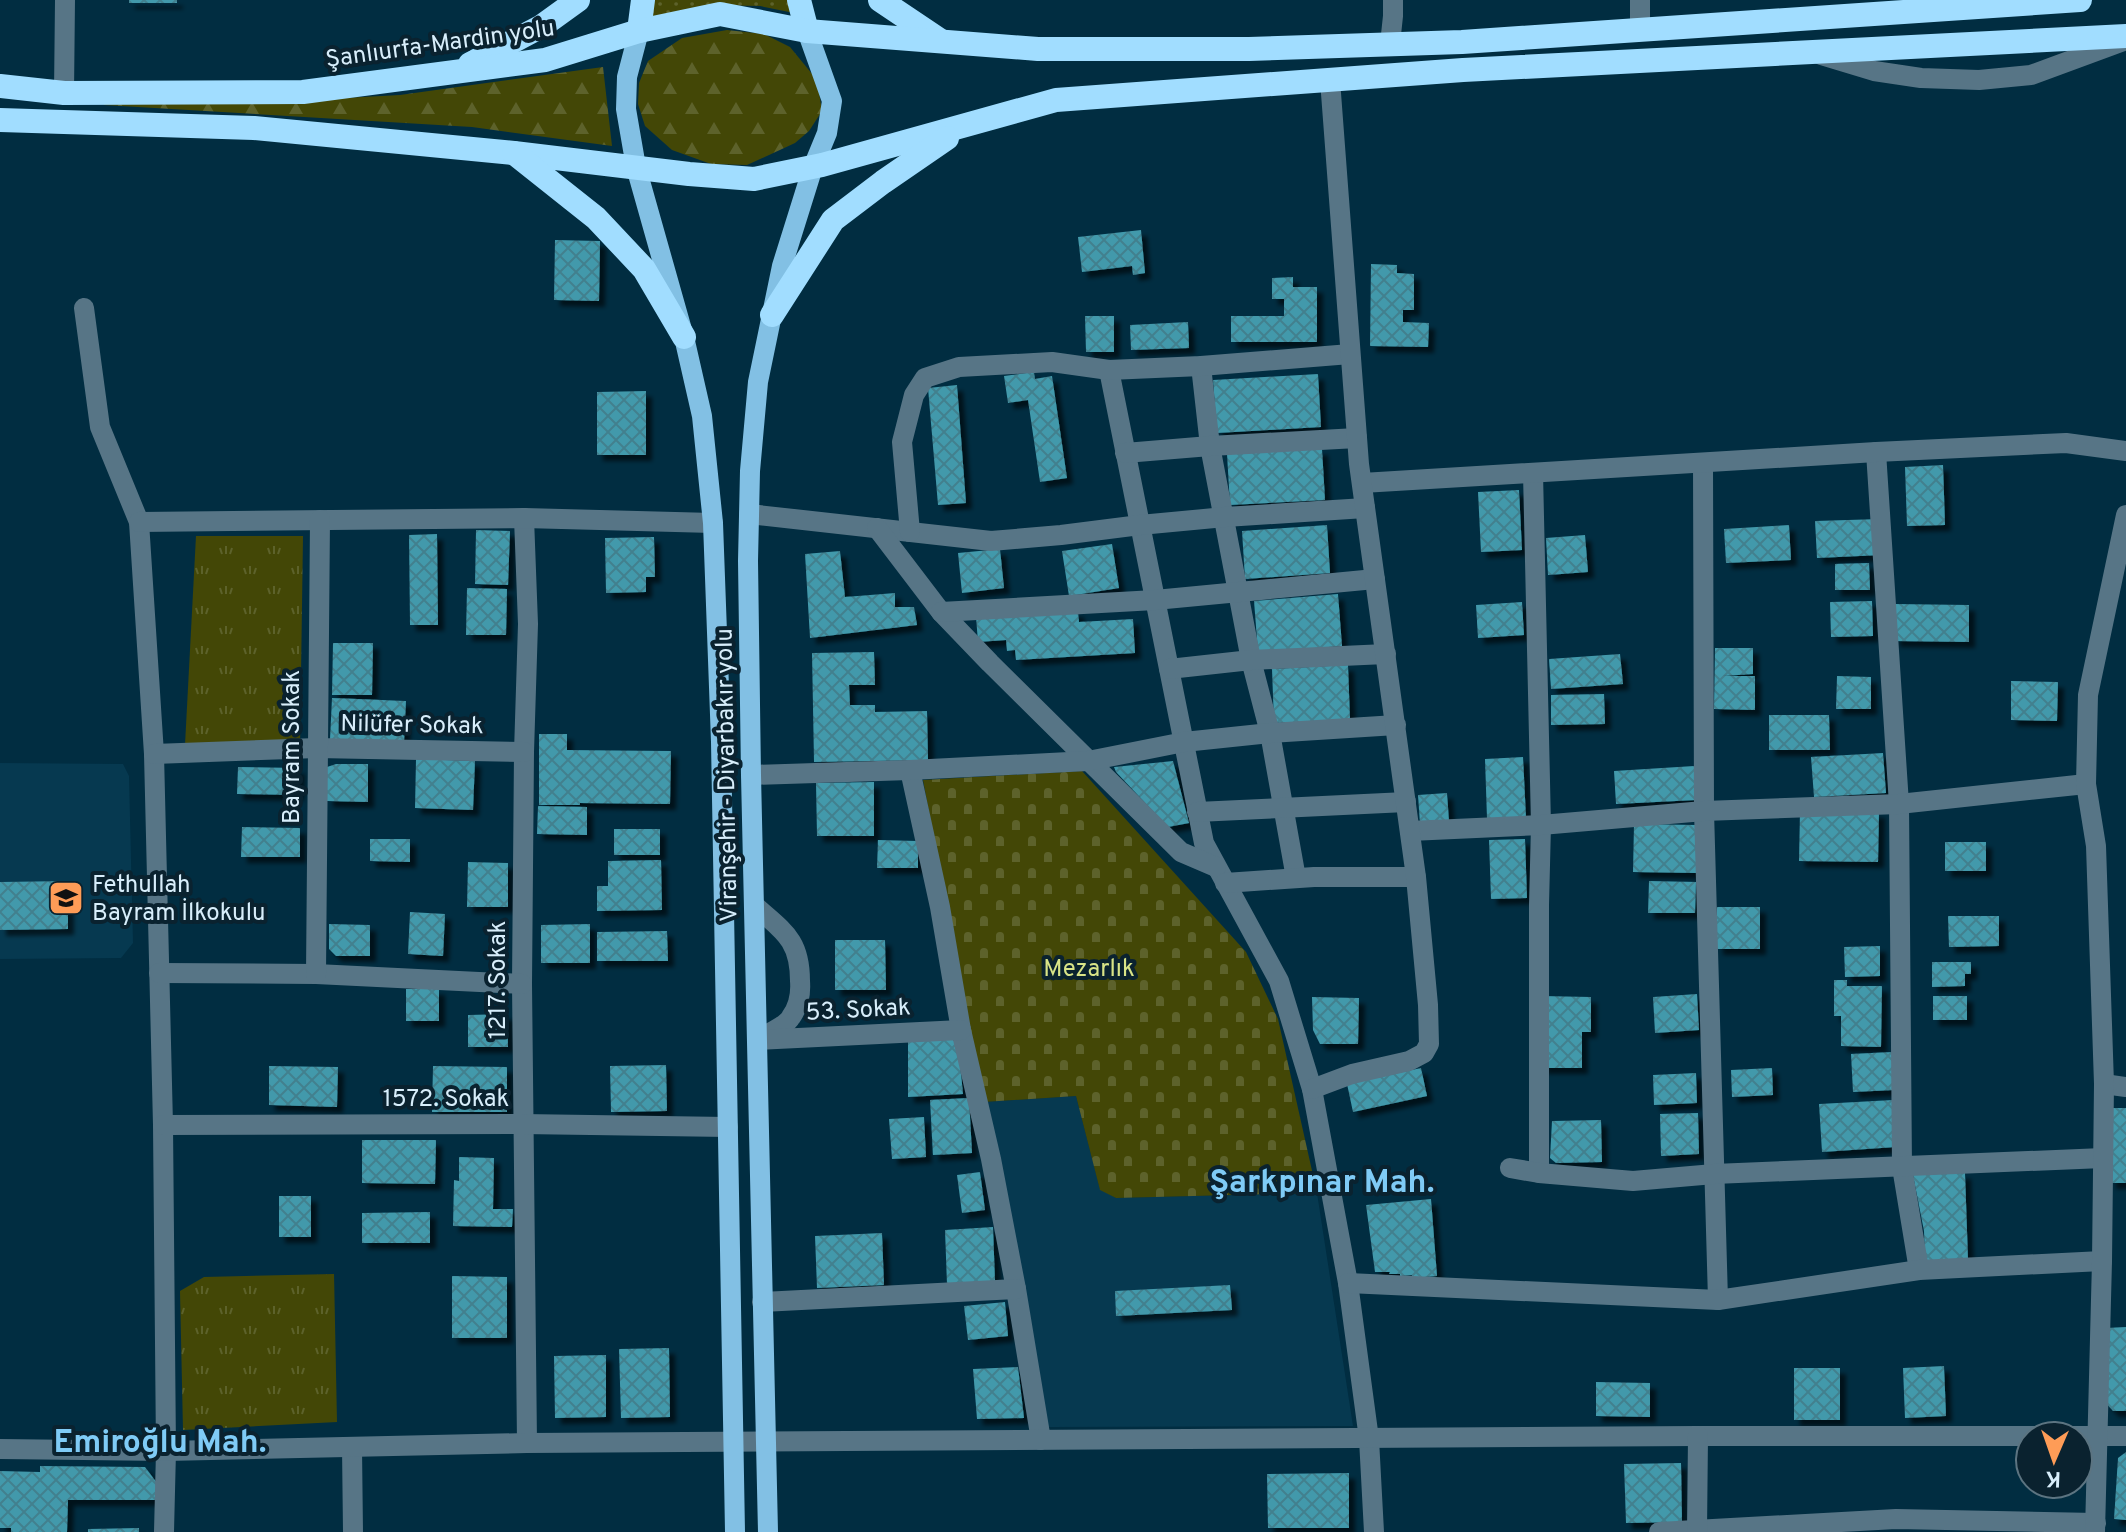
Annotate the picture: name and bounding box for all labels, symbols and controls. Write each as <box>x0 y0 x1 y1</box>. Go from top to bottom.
street label: Şanlıurfa-Mardin yolu <box>324 14 557 76</box>
street label: Viranşehir - Diyarbakır yolu <box>710 628 746 922</box>
street label: Bayram Sokak <box>278 670 308 824</box>
street label: Nilüfer Sokak <box>340 710 484 742</box>
place label: Fethullah Bayram İlkokulu <box>92 871 265 929</box>
school or university icon: Fethullah Bayram İlkokulu <box>47 879 85 917</box>
street label: 1217. Sokak <box>484 921 514 1039</box>
park label: Mezarlık <box>1043 955 1135 985</box>
street label: 53. Sokak <box>805 993 911 1029</box>
street label: 1572. Sokak <box>383 1085 509 1115</box>
district label: Şarkpınar Mah. <box>1209 1164 1435 1204</box>
north arrow <box>2014 1420 2094 1500</box>
district label: Emiroğlu Mah. <box>53 1424 267 1464</box>
text: K <box>2045 1464 2062 1491</box>

